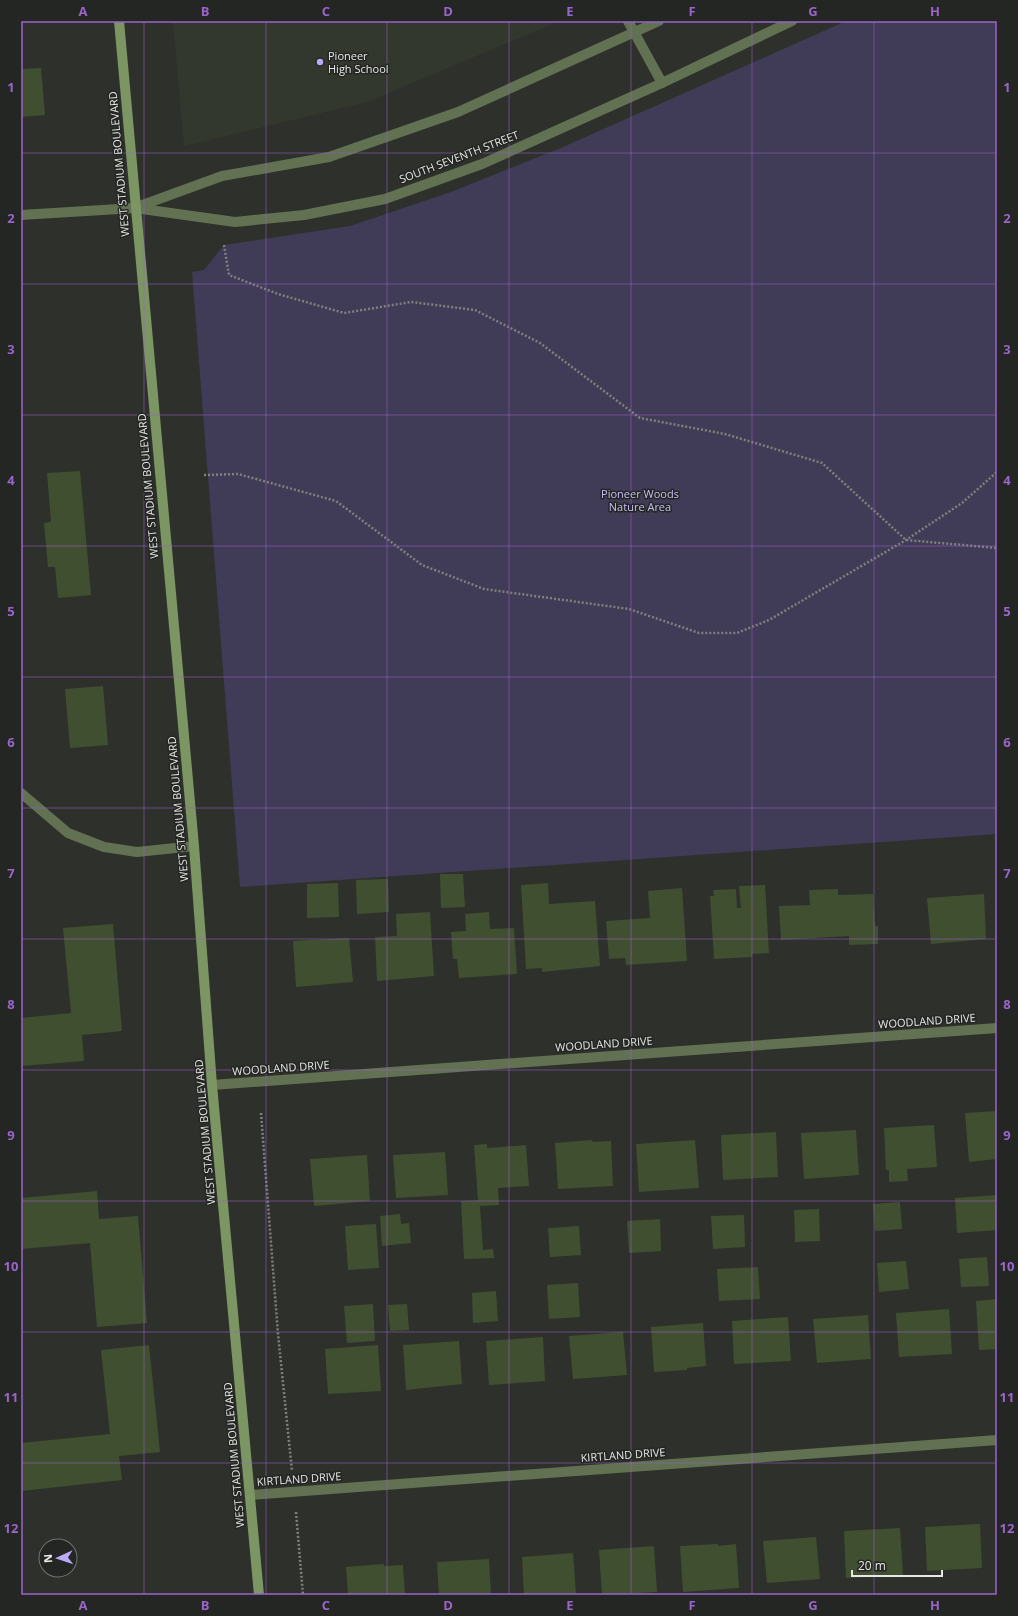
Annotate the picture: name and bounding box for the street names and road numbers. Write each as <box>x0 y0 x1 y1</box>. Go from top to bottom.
street label: WEST STADIUM BOULEVARD <box>105 91 132 237</box>
street label: SOUTH SEVENTH STREET <box>397 127 521 186</box>
street label: WEST STADIUM BOULEVARD <box>134 413 161 559</box>
street label: WEST STADIUM BOULEVARD <box>164 736 191 882</box>
street label: WOODLAND DRIVE <box>878 1010 976 1031</box>
street label: WOODLAND DRIVE <box>555 1033 653 1054</box>
street label: WOODLAND DRIVE <box>232 1057 330 1078</box>
street label: WEST STADIUM BOULEVARD <box>191 1059 218 1205</box>
street label: WEST STADIUM BOULEVARD <box>220 1382 247 1528</box>
street label: KIRTLAND DRIVE <box>580 1444 666 1465</box>
street label: KIRTLAND DRIVE <box>256 1468 342 1489</box>

